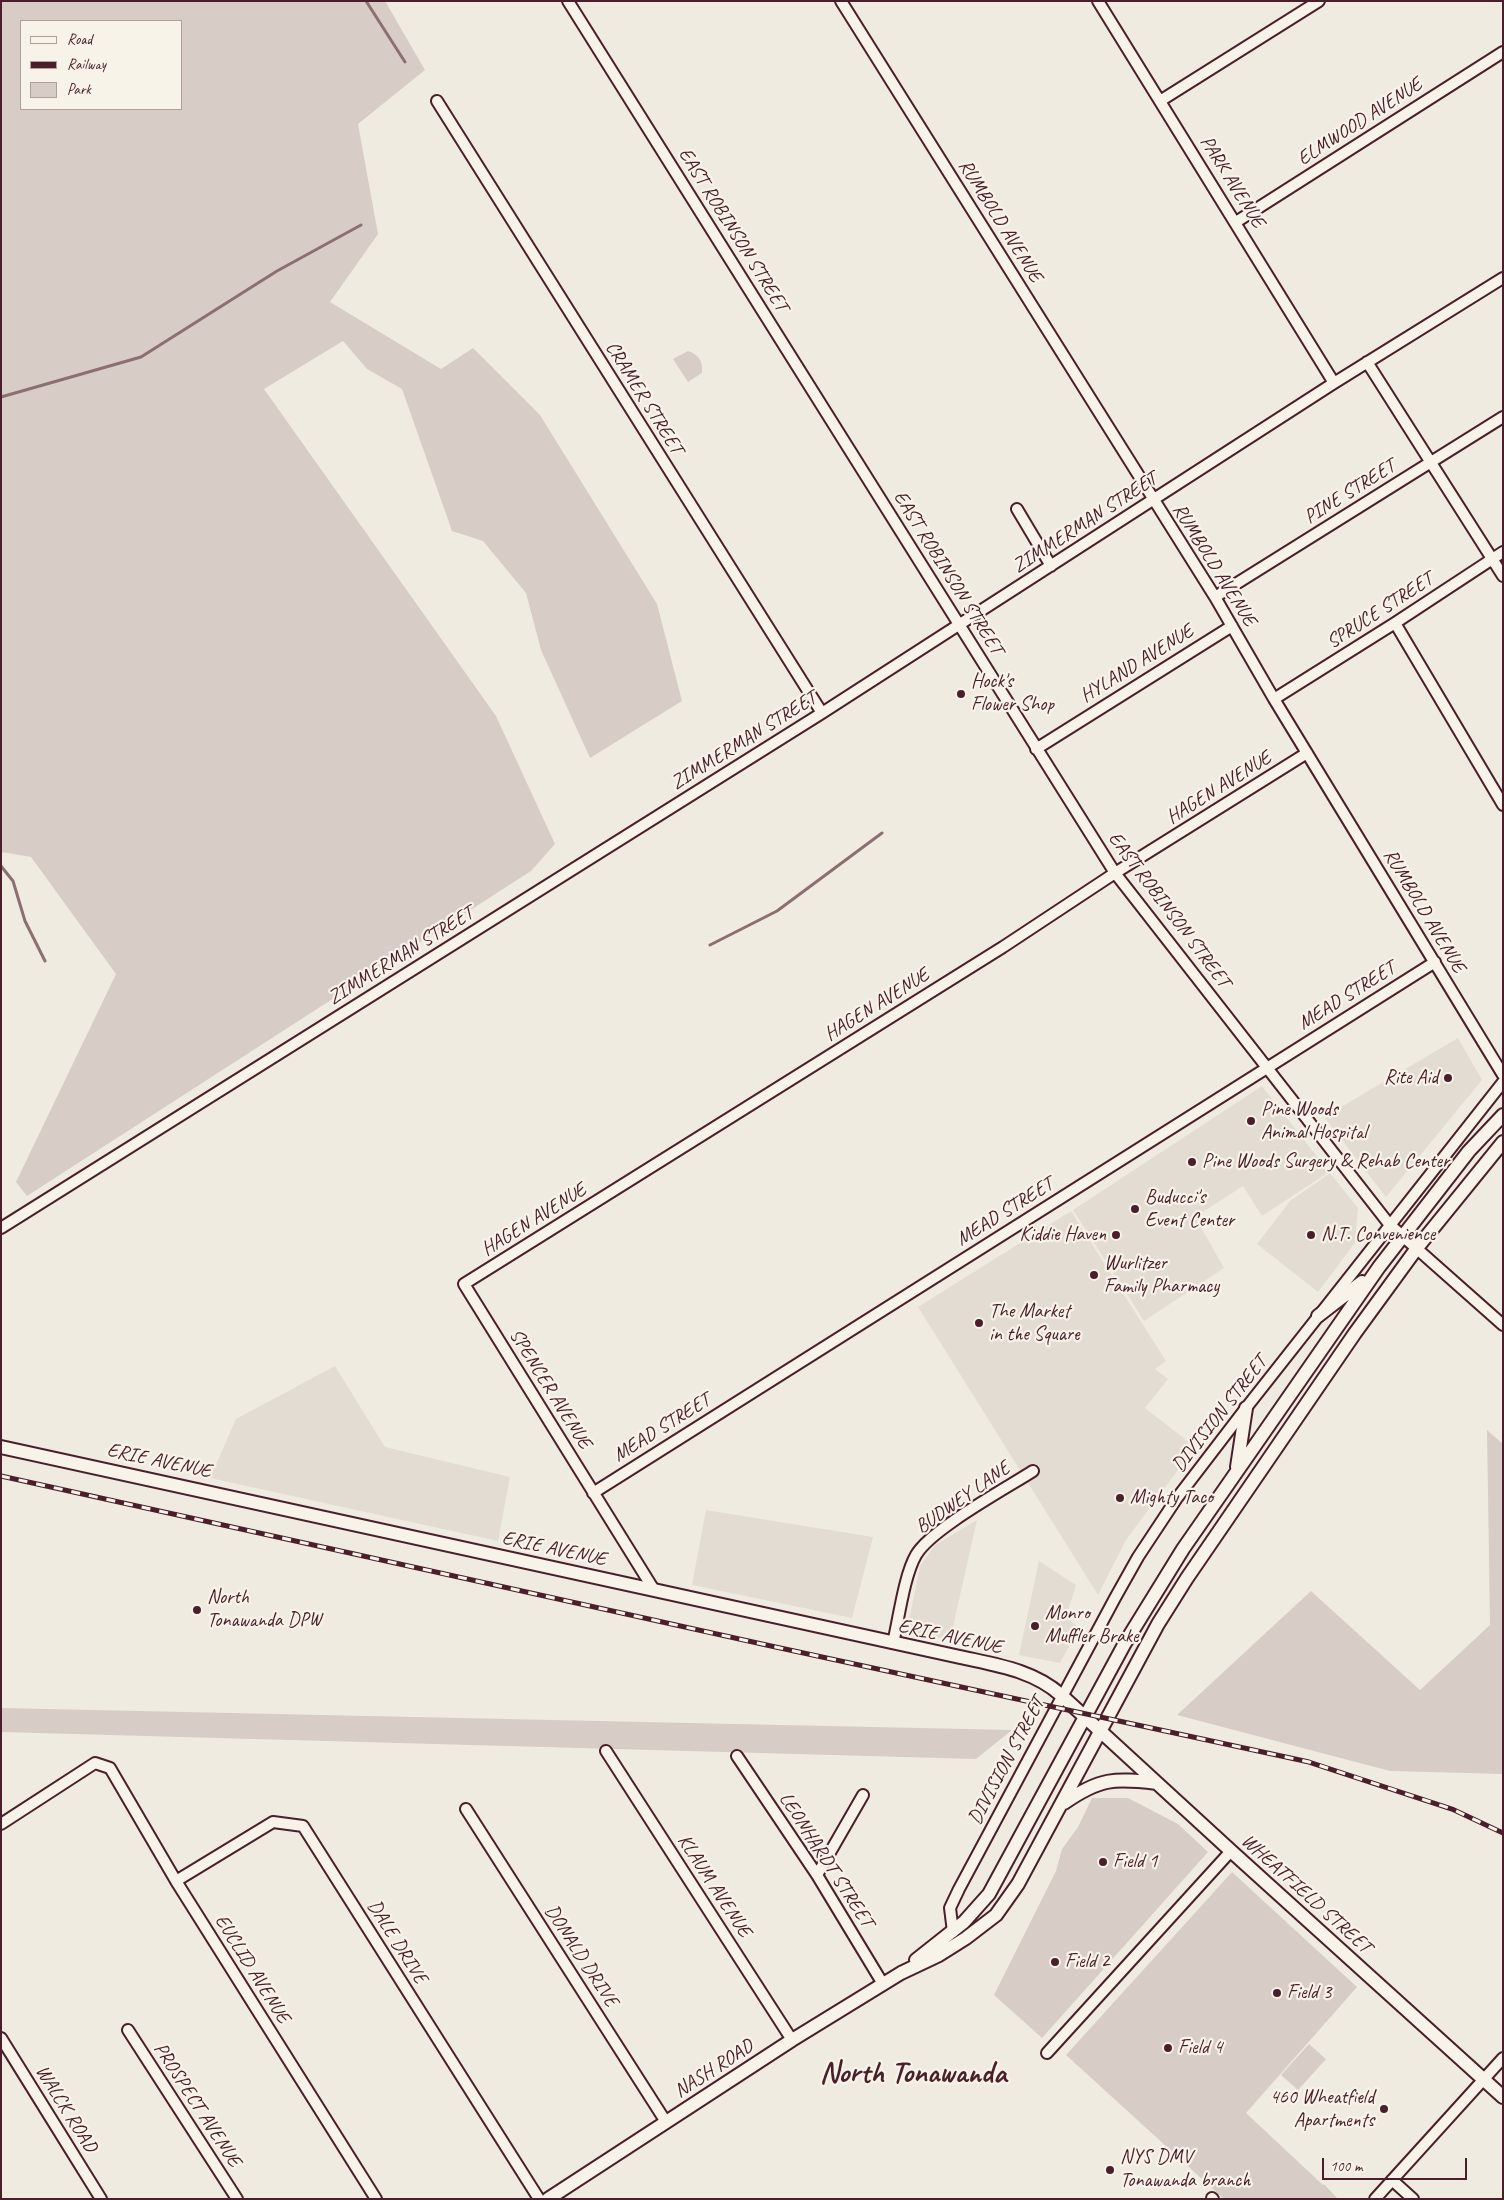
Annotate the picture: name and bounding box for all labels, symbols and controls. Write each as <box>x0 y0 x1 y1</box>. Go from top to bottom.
legend <box>20 20 182 110</box>
text: Road <box>67 30 92 49</box>
text: Railway <box>67 55 106 74</box>
street label: ELMWOOD AVENUE <box>1293 73 1427 171</box>
text: Park <box>67 80 91 99</box>
street label: PARK AVENUE <box>1194 132 1270 232</box>
street label: EAST ROBINSON STREET <box>673 144 793 316</box>
street label: RUMBOLD AVENUE <box>953 155 1047 287</box>
street label: CRAMER STREET <box>600 337 688 459</box>
street label: PINE STREET <box>1300 454 1400 530</box>
street label: ZIMMERMAN STREET <box>1008 467 1162 579</box>
street label: EAST ROBINSON STREET <box>888 487 1008 659</box>
street label: RUMBOLD AVENUE <box>1167 499 1261 631</box>
street label: SPRUCE STREET <box>1322 568 1438 654</box>
street label: HYLAND AVENUE <box>1076 620 1198 708</box>
place label: Hock's Flower Shop <box>971 670 1054 717</box>
street label: ZIMMERMAN STREET <box>667 686 821 796</box>
marker: Hock's Flower Shop <box>955 688 967 700</box>
street label: HAGEN AVENUE <box>1162 746 1276 830</box>
street label: EAST ROBINSON STREET <box>1103 827 1235 993</box>
street label: RUMBOLD AVENUE <box>1378 845 1470 977</box>
street label: ZIMMERMAN STREET <box>324 901 478 1011</box>
street label: MEAD STREET <box>1294 957 1400 1035</box>
street label: HAGEN AVENUE <box>820 963 934 1047</box>
place label: Rite Aid <box>1384 1066 1438 1090</box>
marker: Rite Aid <box>1442 1072 1454 1084</box>
place label: Pine Woods Animal Hospital <box>1261 1098 1367 1145</box>
marker: Pine Woods Animal Hospital <box>1245 1115 1257 1127</box>
place label: Pine Woods Surgery & Rehab Center <box>1202 1150 1449 1174</box>
marker: Pine Woods Surgery & Rehab Center <box>1186 1156 1198 1168</box>
street label: MEAD STREET <box>952 1173 1058 1251</box>
street label: HAGEN AVENUE <box>477 1178 591 1262</box>
place label: Buducci's Event Center <box>1145 1186 1234 1233</box>
marker: Buducci's Event Center <box>1129 1203 1141 1215</box>
place label: Kiddie Haven <box>1020 1223 1106 1247</box>
place label: N.T. Convenience <box>1321 1223 1435 1247</box>
marker: Kiddie Haven <box>1110 1229 1122 1241</box>
marker: N.T. Convenience <box>1305 1229 1317 1241</box>
place label: Wurlitzer Family Pharmacy <box>1104 1252 1219 1299</box>
marker: Wurlitzer Family Pharmacy <box>1088 1269 1100 1281</box>
place label: The Market in the Square <box>989 1300 1079 1347</box>
marker: The Market in the Square <box>973 1317 985 1329</box>
street label: SPENCER AVENUE <box>504 1325 596 1453</box>
street label: DIVISION STREET <box>1167 1351 1273 1477</box>
street label: MEAD STREET <box>609 1389 715 1467</box>
street label: ERIE AVENUE <box>105 1438 213 1484</box>
street label: BUDWEY LANE <box>911 1457 1015 1539</box>
place label: Mighty Taco <box>1130 1486 1213 1510</box>
marker: Mighty Taco <box>1114 1492 1126 1504</box>
street label: ERIE AVENUE <box>500 1526 608 1572</box>
place label: North Tonawanda DPW <box>207 1586 322 1633</box>
place label: Monro Muffler Brake <box>1045 1602 1139 1649</box>
marker: North Tonawanda DPW <box>191 1604 203 1616</box>
street label: ERIE AVENUE <box>896 1614 1004 1660</box>
marker: Monro Muffler Brake <box>1029 1620 1041 1632</box>
street label: DIVISION STREET <box>963 1693 1051 1829</box>
street label: LEONHARDT STREET <box>773 1788 879 1932</box>
street label: WHEATFIELD STREET <box>1236 1829 1376 1959</box>
street label: KLAUM AVENUE <box>672 1830 756 1942</box>
place label: Field 1 <box>1113 1850 1158 1874</box>
marker: Field 1 <box>1097 1856 1109 1868</box>
street label: DALE DRIVE <box>362 1896 432 1988</box>
street label: DONALD DRIVE <box>539 1900 623 2012</box>
street label: EUCLID AVENUE <box>209 1910 295 2028</box>
place label: Field 2 <box>1065 1950 1110 1974</box>
marker: Field 2 <box>1049 1956 1061 1968</box>
place label: Field 3 <box>1287 1981 1332 2005</box>
marker: Field 3 <box>1271 1987 1283 1999</box>
street label: NASH ROAD <box>670 2035 758 2103</box>
place label: Field 4 <box>1178 2036 1223 2060</box>
street label: PROSPECT AVENUE <box>148 2038 246 2172</box>
marker: Field 4 <box>1162 2042 1174 2054</box>
district label: North Tonawanda <box>820 2056 1006 2092</box>
street label: WALCK ROAD <box>30 2061 102 2157</box>
place label: 460 Wheatfield Apartments <box>1270 2086 1374 2133</box>
marker: 460 Wheatfield Apartments <box>1378 2103 1390 2115</box>
place label: NYS DMV Tonawanda branch <box>1120 2146 1250 2193</box>
scale bar <box>1324 2148 1469 2180</box>
text: 100 m <box>1330 2157 1362 2176</box>
marker: NYS DMV Tonawanda branch <box>1104 2164 1116 2176</box>

